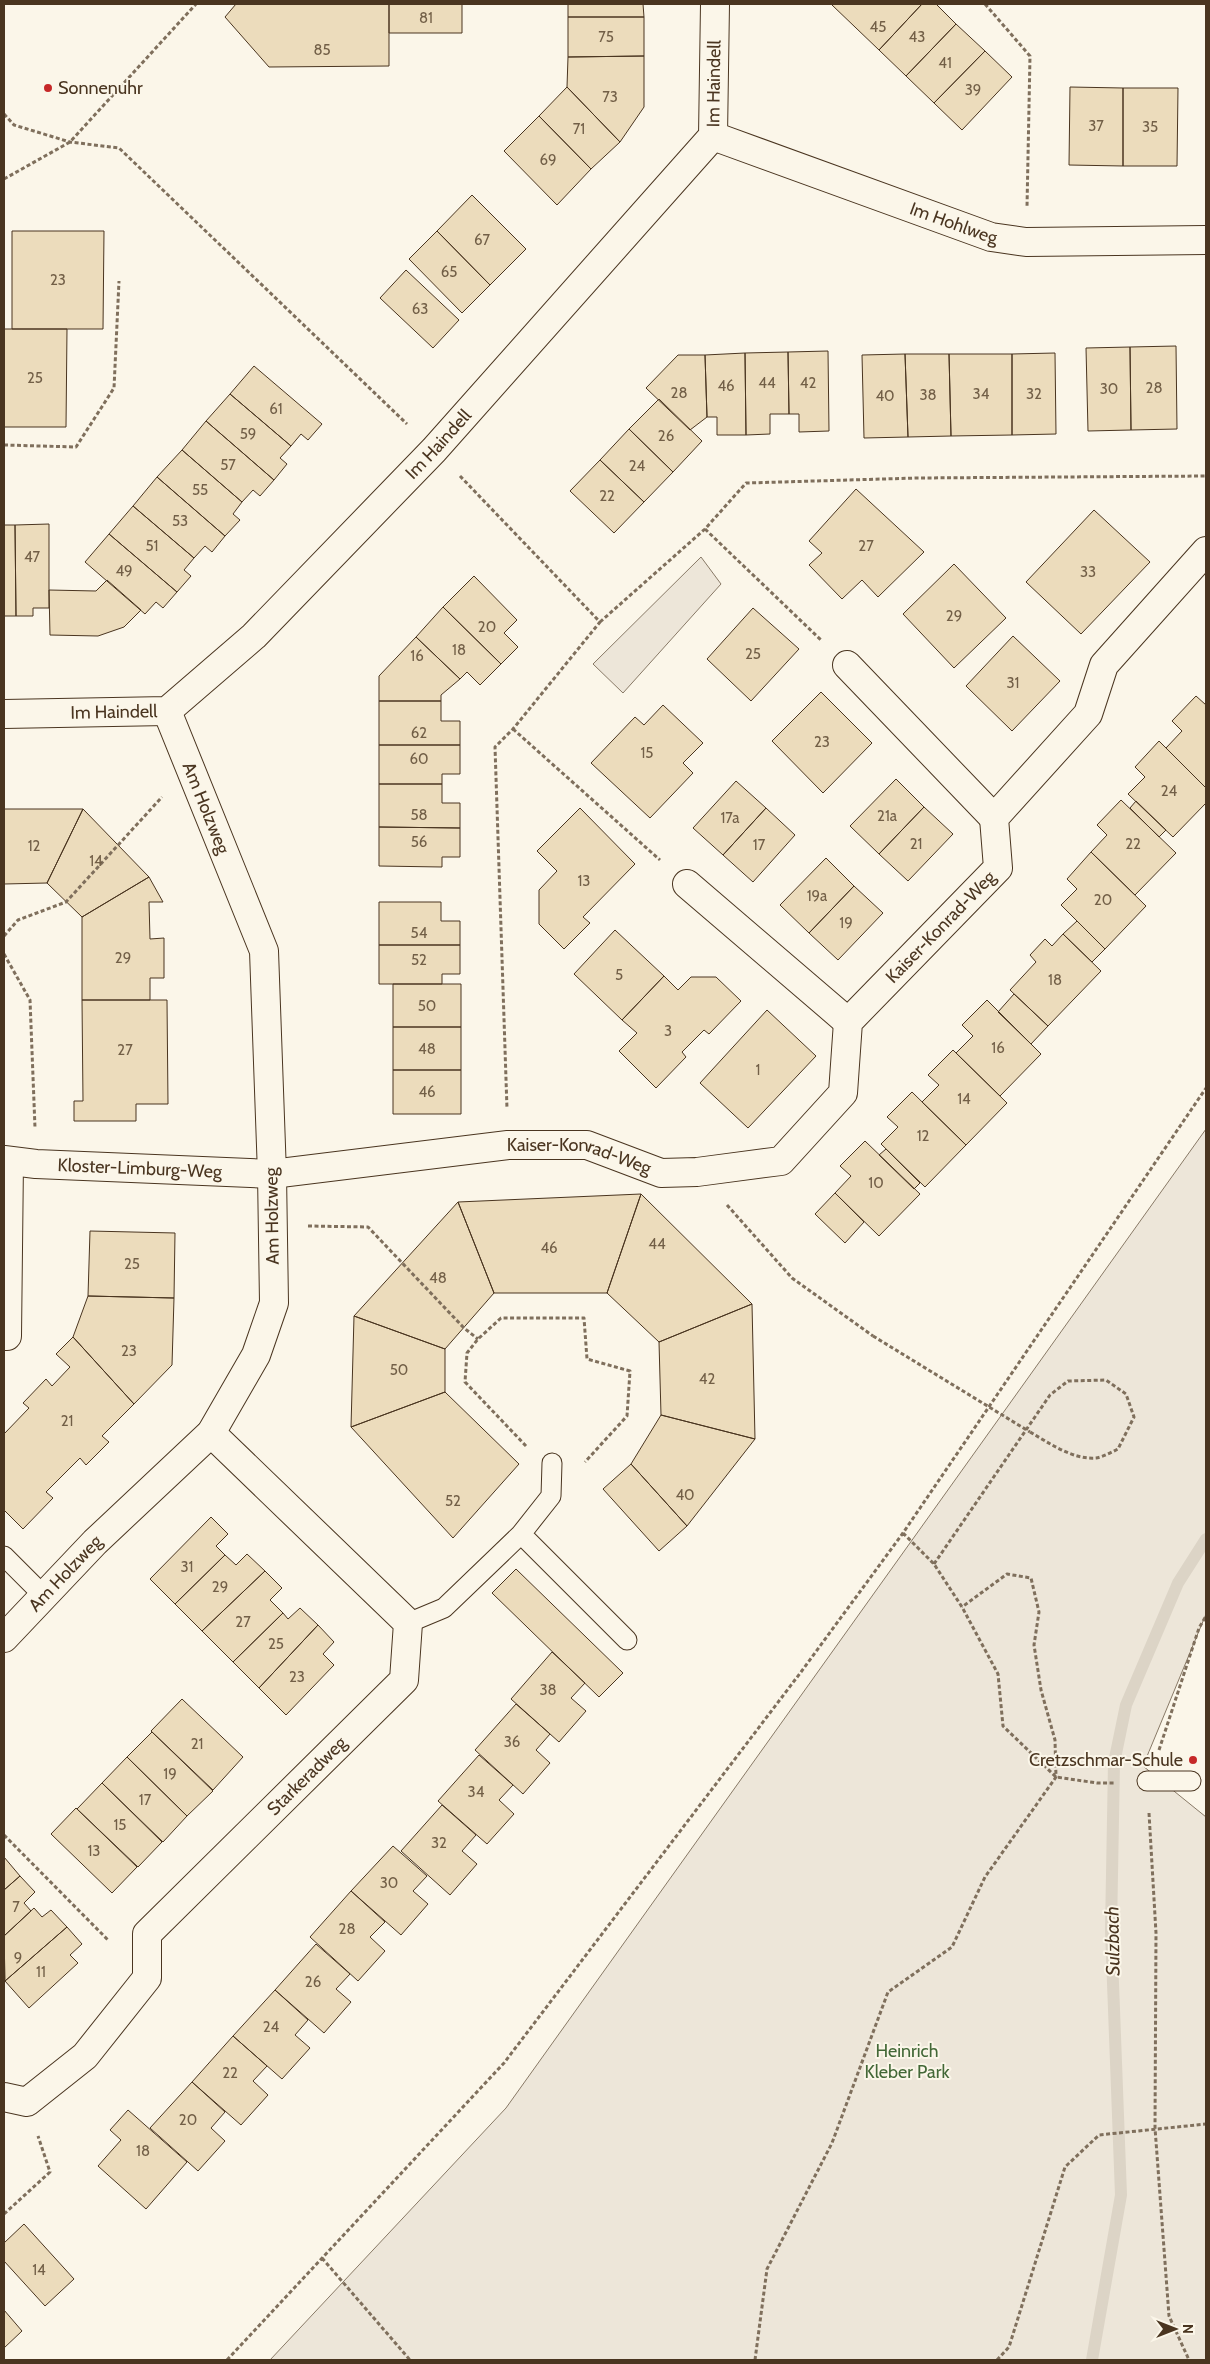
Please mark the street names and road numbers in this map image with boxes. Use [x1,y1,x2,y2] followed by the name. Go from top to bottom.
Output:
[702,39,725,127] street label: Im Haindell
[907,197,1000,249] street label: Im Hohlweg
[401,404,476,484] street label: Im Haindell
[70,700,158,724] street label: Im Haindell
[178,759,235,858] street label: Am Holzweg
[881,865,1001,988] street label: Kaiser-Konrad-Weg
[507,1134,655,1180] street label: Kaiser-Konrad-Weg
[57,1154,223,1183] street label: Kloster-Limburg-Weg
[260,1166,284,1265] street label: Am Holzweg
[24,1530,107,1616] street label: Am Holzweg
[263,1731,352,1820] street label: Starkeradweg

